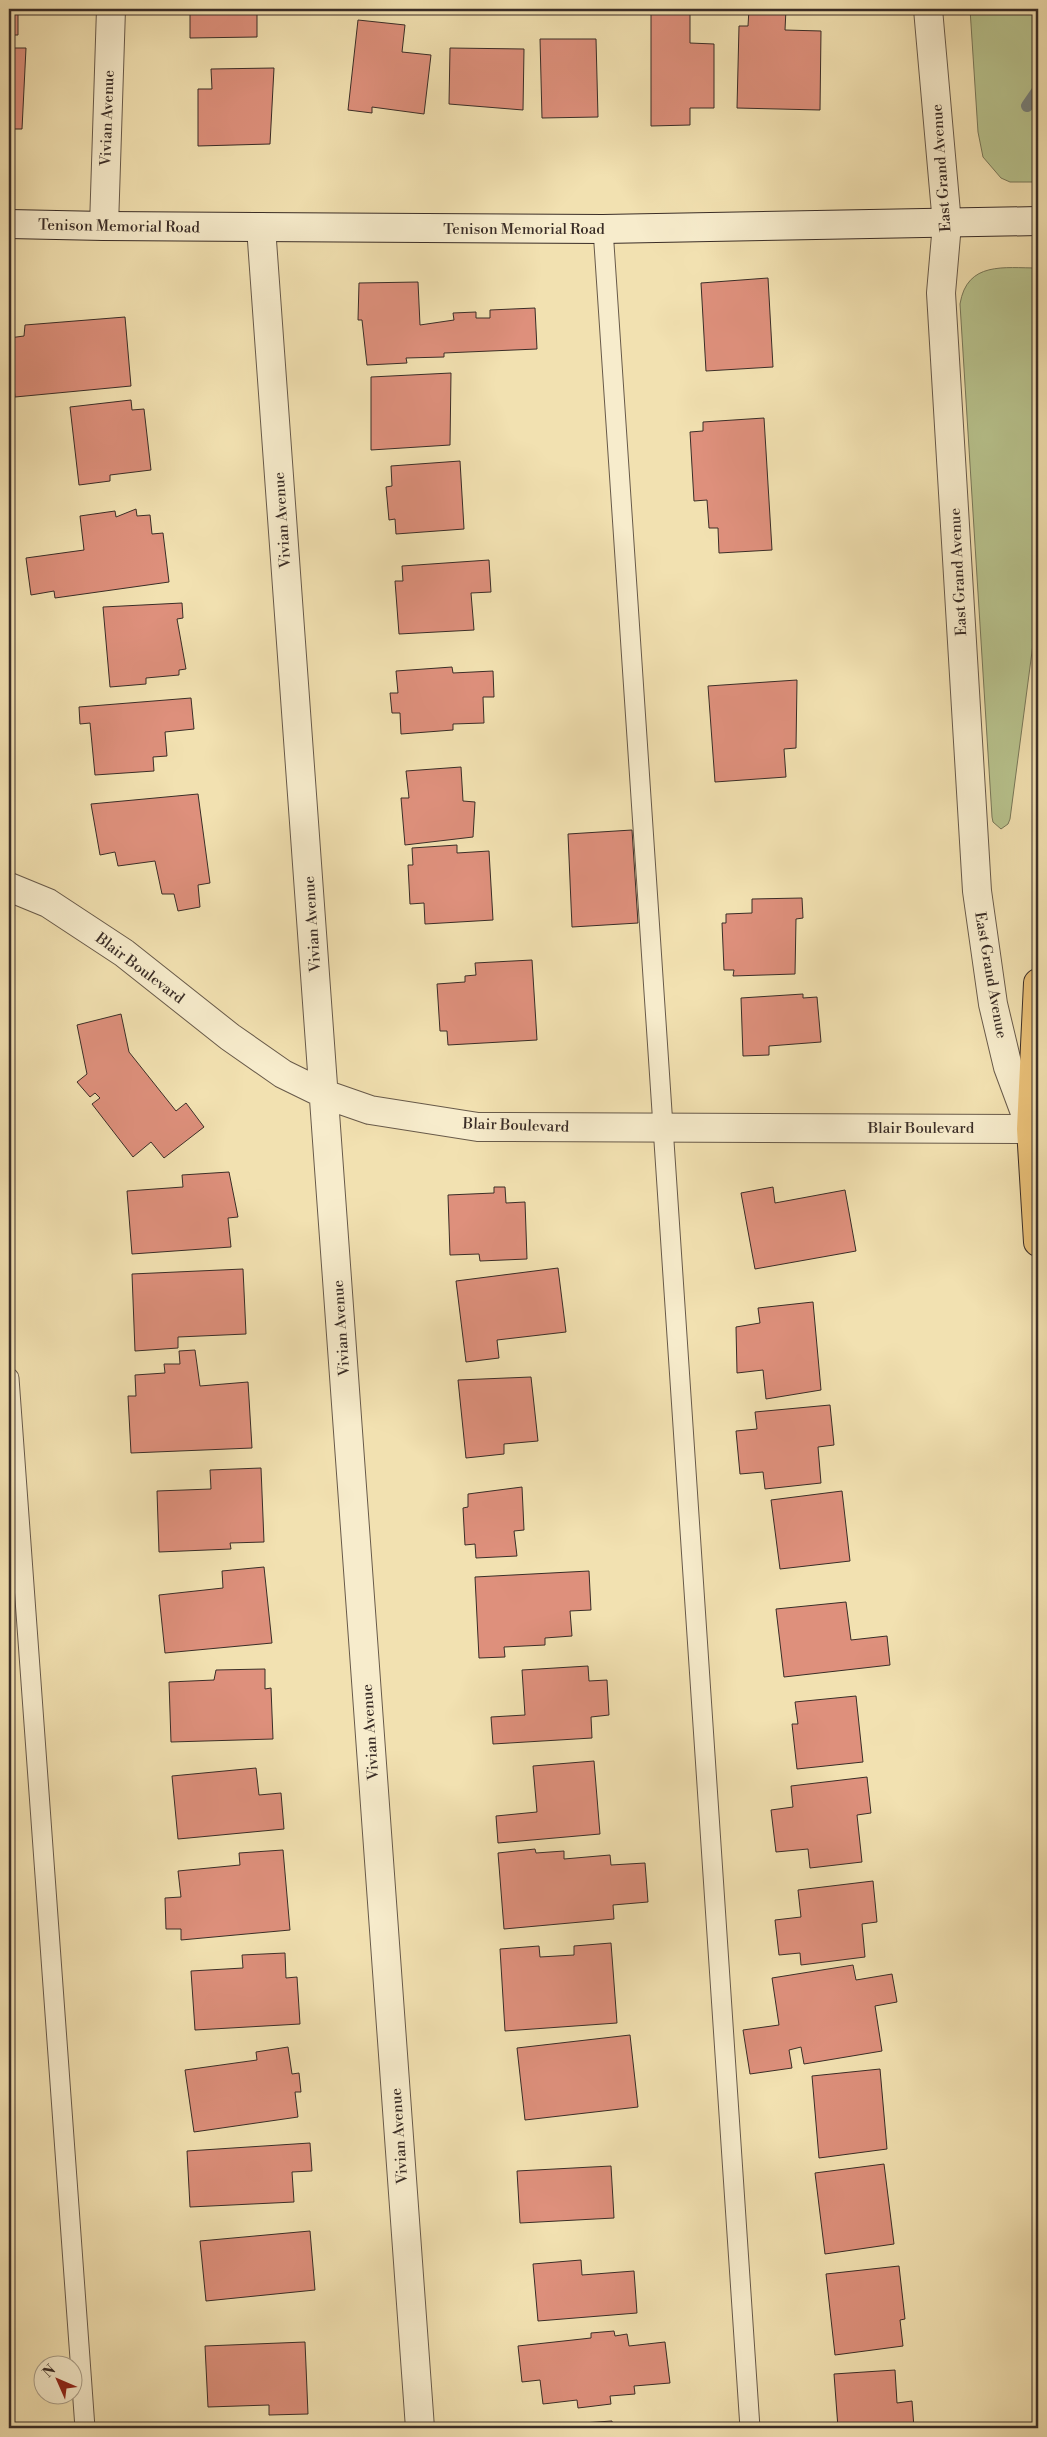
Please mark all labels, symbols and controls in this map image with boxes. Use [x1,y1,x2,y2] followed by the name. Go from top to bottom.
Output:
[96,70,119,167] street label: Vivian Avenue
[928,103,955,233] street label: East Grand Avenue
[38,216,200,237] street label: Tenison Memorial Road
[443,220,605,239] street label: Tenison Memorial Road
[270,471,295,570] street label: Vivian Avenue
[946,508,971,636] street label: East Grand Avenue
[300,875,325,974] street label: Vivian Avenue
[970,910,1011,1040] street label: East Grand Avenue
[91,928,188,1008] street label: Blair Boulevard
[461,1114,570,1137] street label: Blair Boulevard
[867,1119,975,1138] street label: Blair Boulevard
[329,1279,354,1378] street label: Vivian Avenue
[358,1683,383,1782] street label: Vivian Avenue
[387,2087,412,2186] street label: Vivian Avenue
[32,2354,82,2404] north arrow
[39,2361,60,2382] text: N

